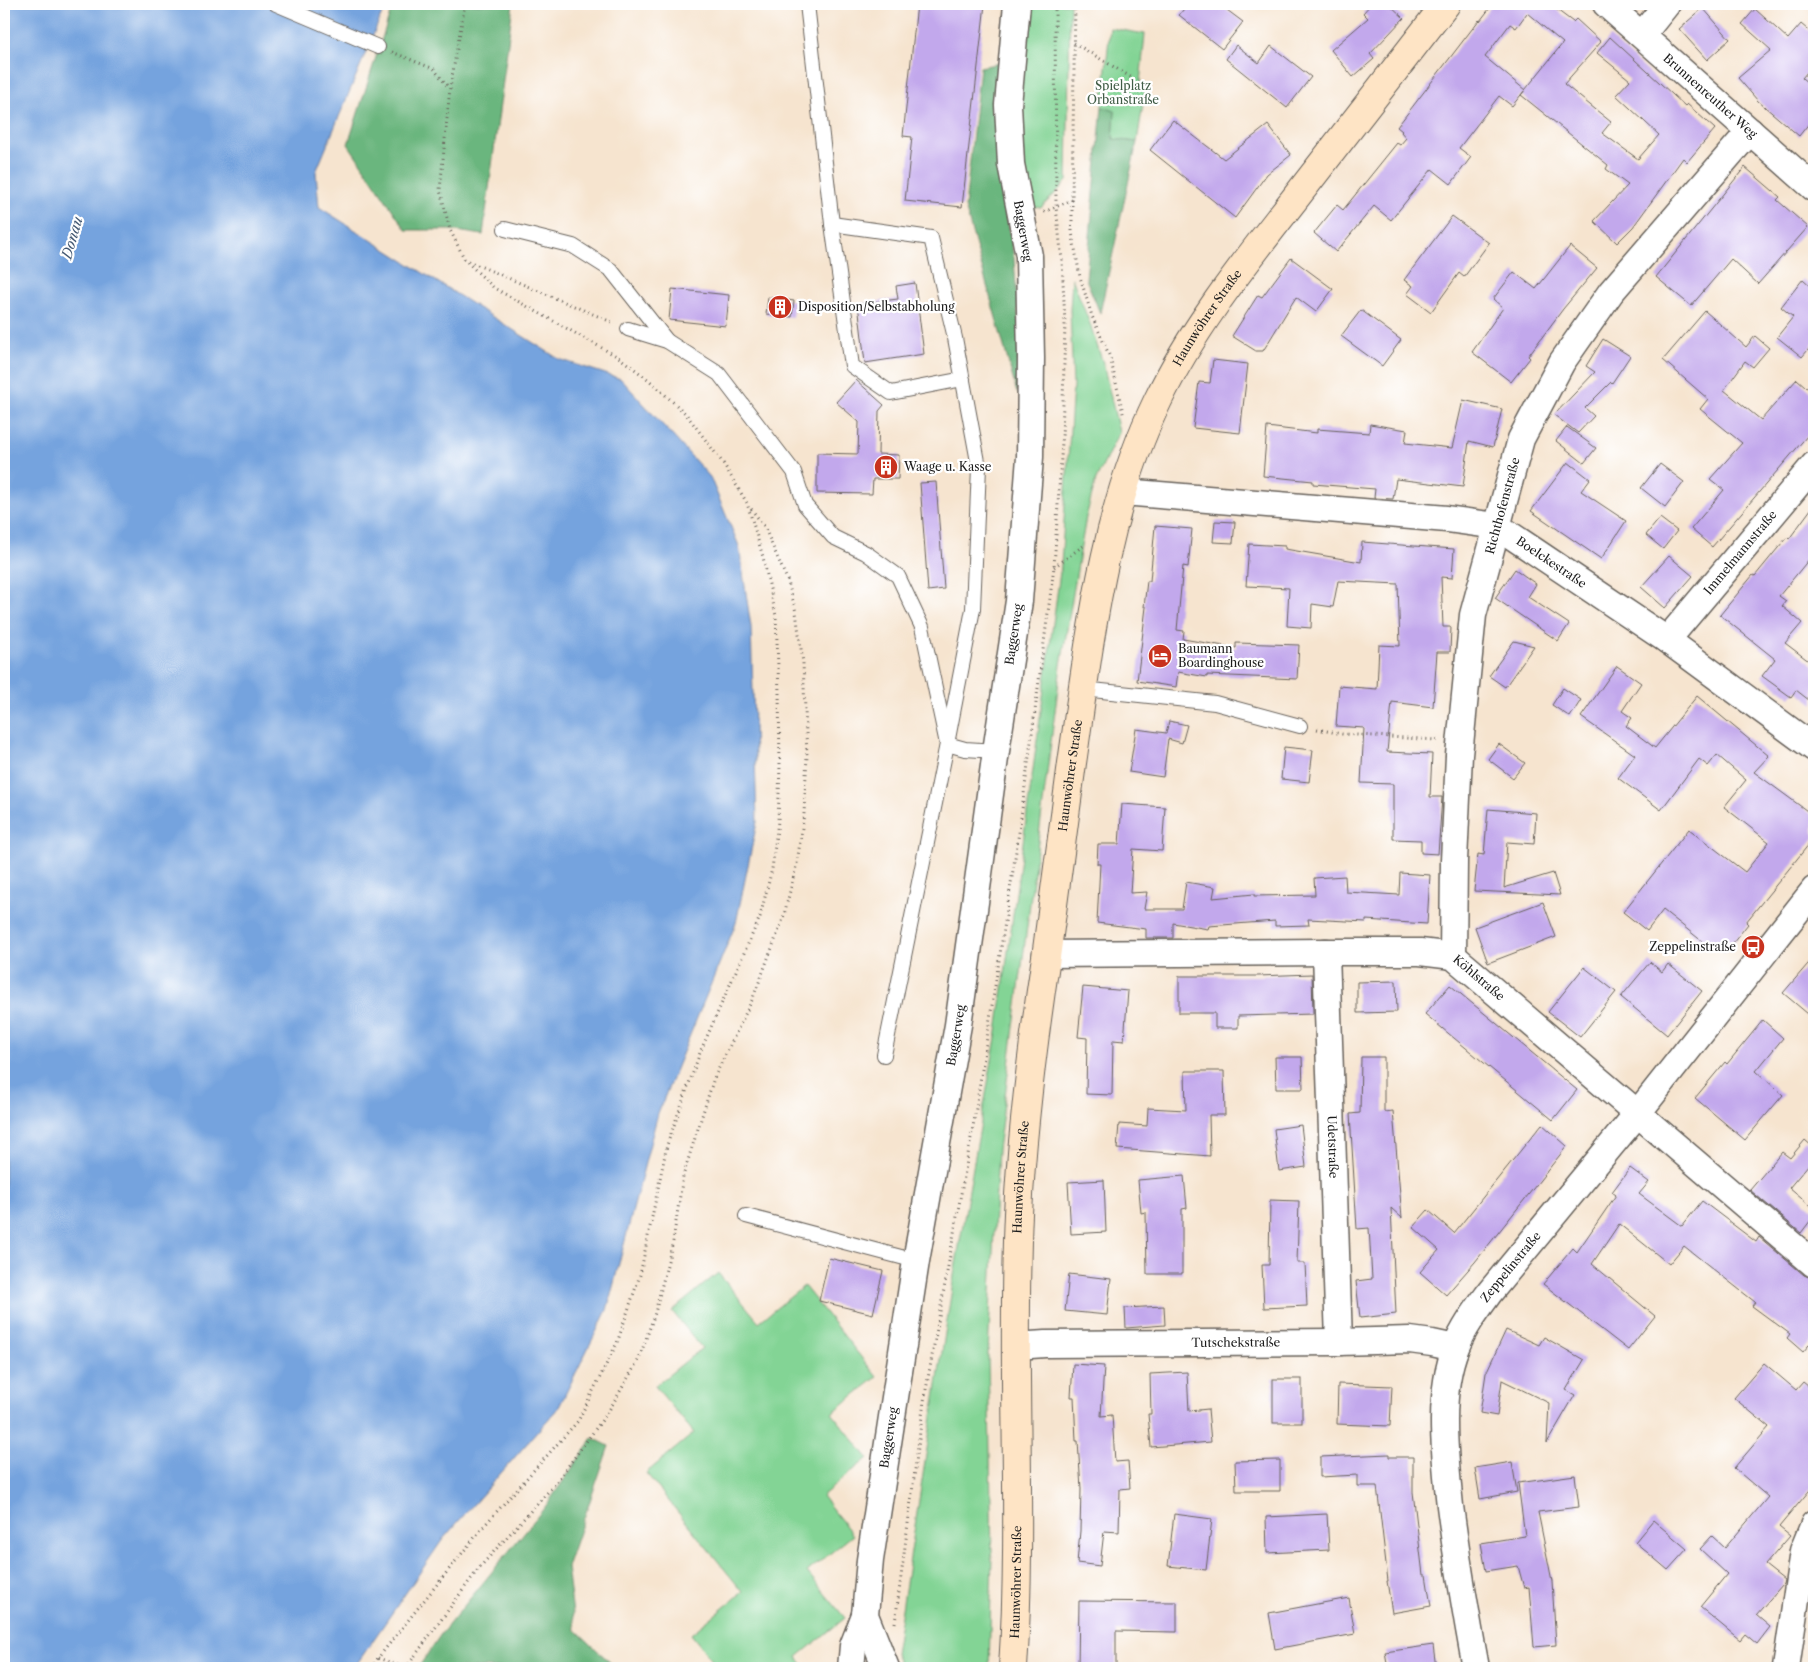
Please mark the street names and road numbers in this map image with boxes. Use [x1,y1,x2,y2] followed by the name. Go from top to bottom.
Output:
[1660,50,1761,142] street label: Brunnenreuther Weg
[1011,199,1036,263] street label: Baggerweg
[1169,266,1245,369] street label: Haunwöhrer Straße
[1482,455,1523,556] street label: Richthofenstraße
[1700,507,1780,598] street label: Immelmannstraße
[1514,533,1590,591] street label: Boelckestraße
[1001,602,1026,666] street label: Baggerweg
[1055,718,1085,832] street label: Haunwöhrer Straße
[1450,951,1508,1004] street label: Köhlstraße
[943,1003,968,1067] street label: Baggerweg
[1324,1115,1342,1179] street label: Udetstraße
[1009,1120,1032,1234] street label: Haunwöhrer Straße
[1477,1228,1544,1305] street label: Zeppelinstraße
[1191,1334,1281,1350] street label: Tutschekstraße
[876,1405,901,1469] street label: Baggerweg
[1007,1525,1024,1639] street label: Haunwöhrer Straße

